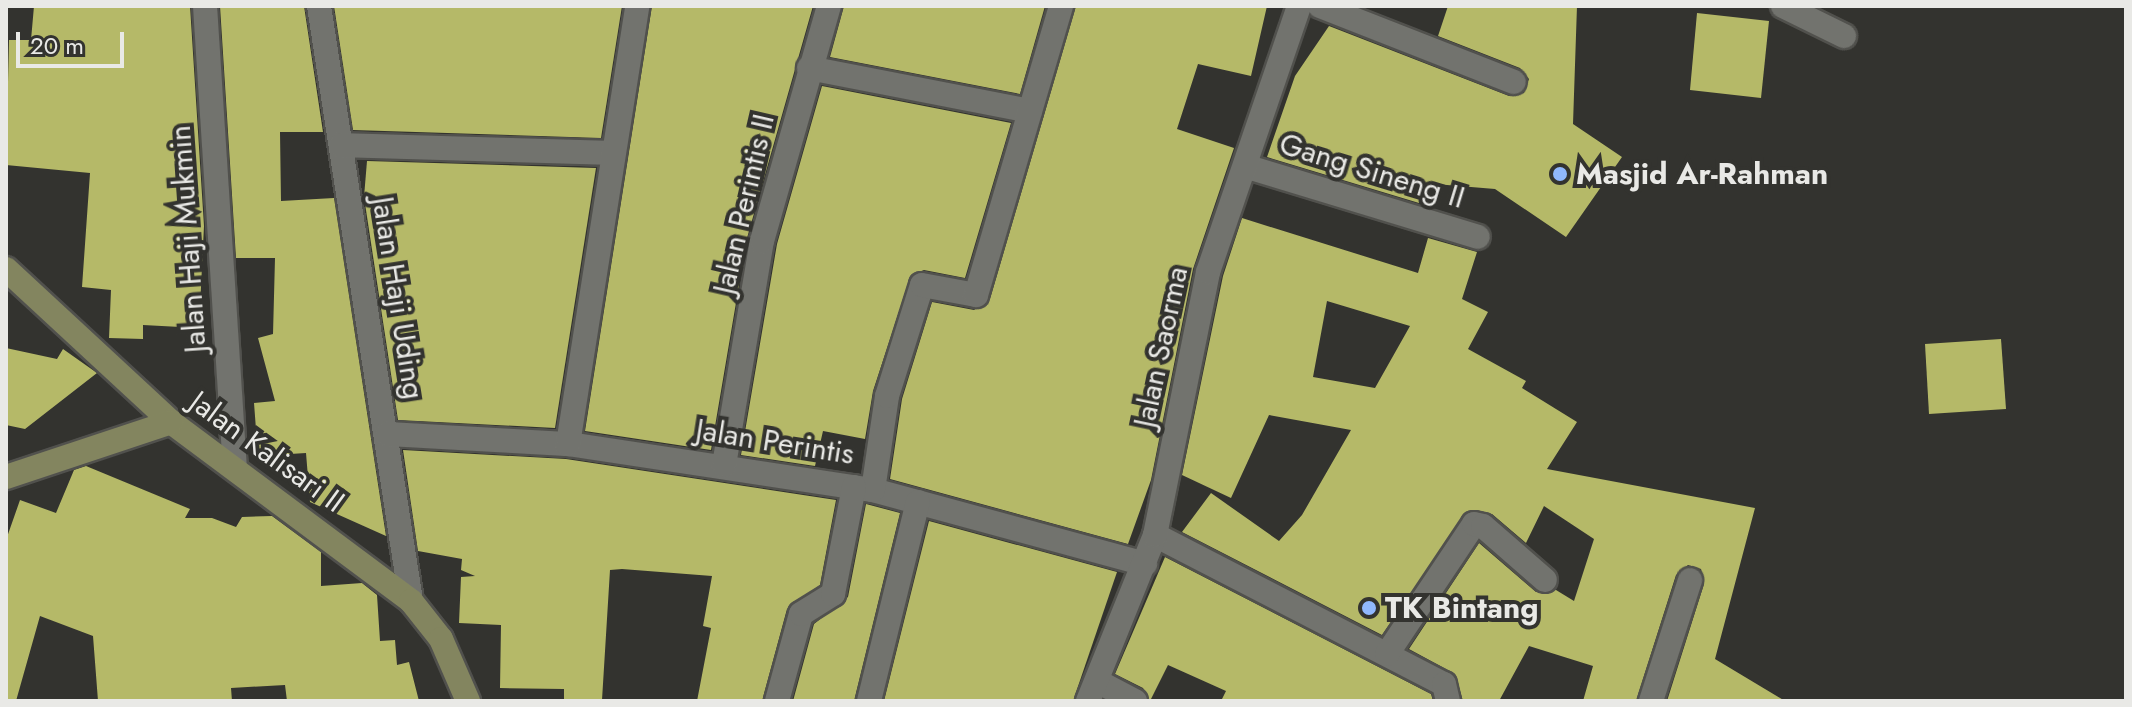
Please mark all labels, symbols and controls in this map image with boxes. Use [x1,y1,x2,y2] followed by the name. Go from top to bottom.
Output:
[20,16,128,66] scale bar
[30,28,84,63] text: 20 m
[706,111,782,297] street label: Jalan Perintis II
[162,124,214,354] street label: Jalan Haji Mukmin
[1275,126,1469,216] street label: Gang Sineng II
[1576,156,1828,192] place label: Masjid Ar-Rahman
[1551,165,1569,183] marker: Masjid Ar-Rahman
[364,194,432,402] street label: Jalan Haji Uding
[1126,263,1196,431] street label: Jalan Saorma
[183,384,351,520] street label: Jalan Kalisari II
[693,412,857,472] street label: Jalan Perintis
[1385,590,1539,626] place label: TK Bintang
[1360,599,1378,617] marker: TK Bintang

